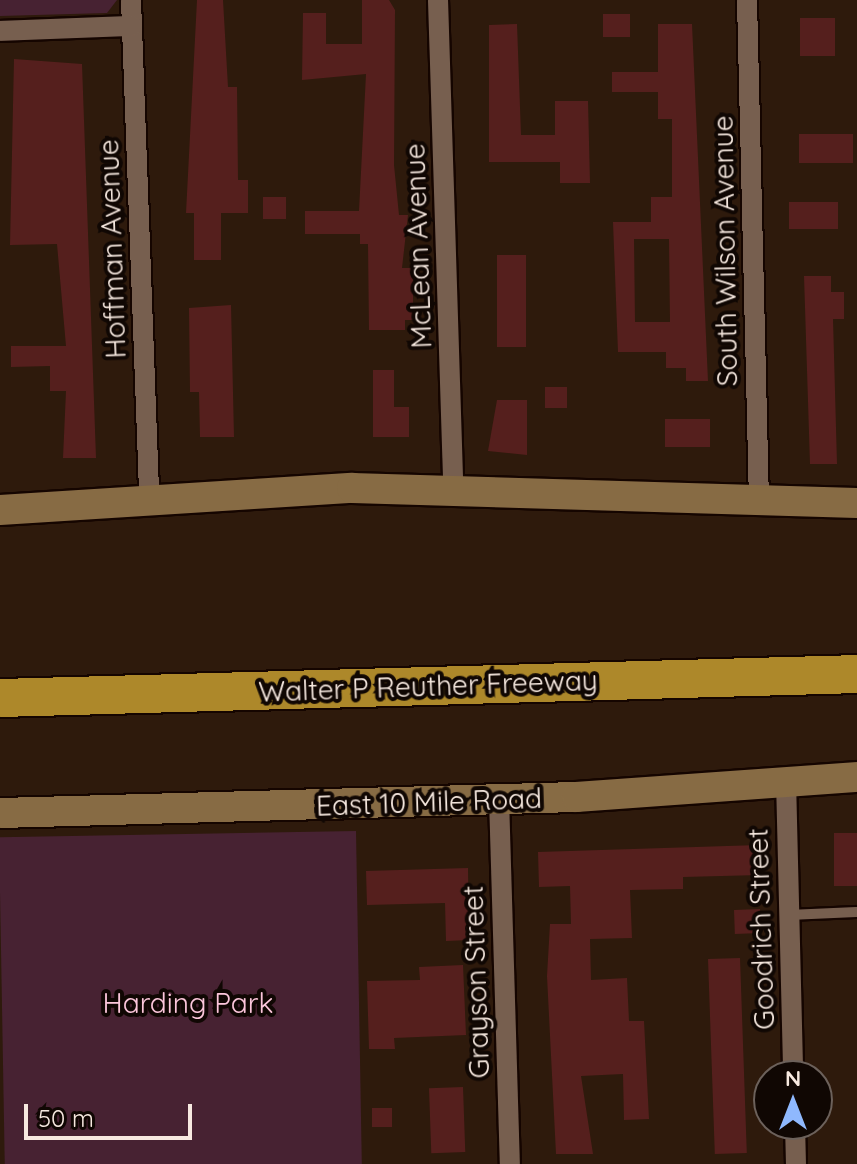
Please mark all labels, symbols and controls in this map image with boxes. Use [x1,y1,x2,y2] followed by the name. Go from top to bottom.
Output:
[706,115,744,387] street label: South Wilson Avenue
[91,139,133,359] street label: Hoffman Avenue
[398,143,438,349] street label: McLean Avenue
[258,663,598,709] street label: Walter P Reuther Freeway
[315,781,543,823] street label: East 10 Mile Road
[741,828,781,1030] street label: Goodrich Street
[456,885,496,1079] street label: Grayson Street
[103,986,273,1020] park label: Harding Park
[753,1060,833,1140] north arrow
[785,1064,801,1092] text: N
[28,1088,196,1138] scale bar
[38,1103,94,1133] text: 50 m

